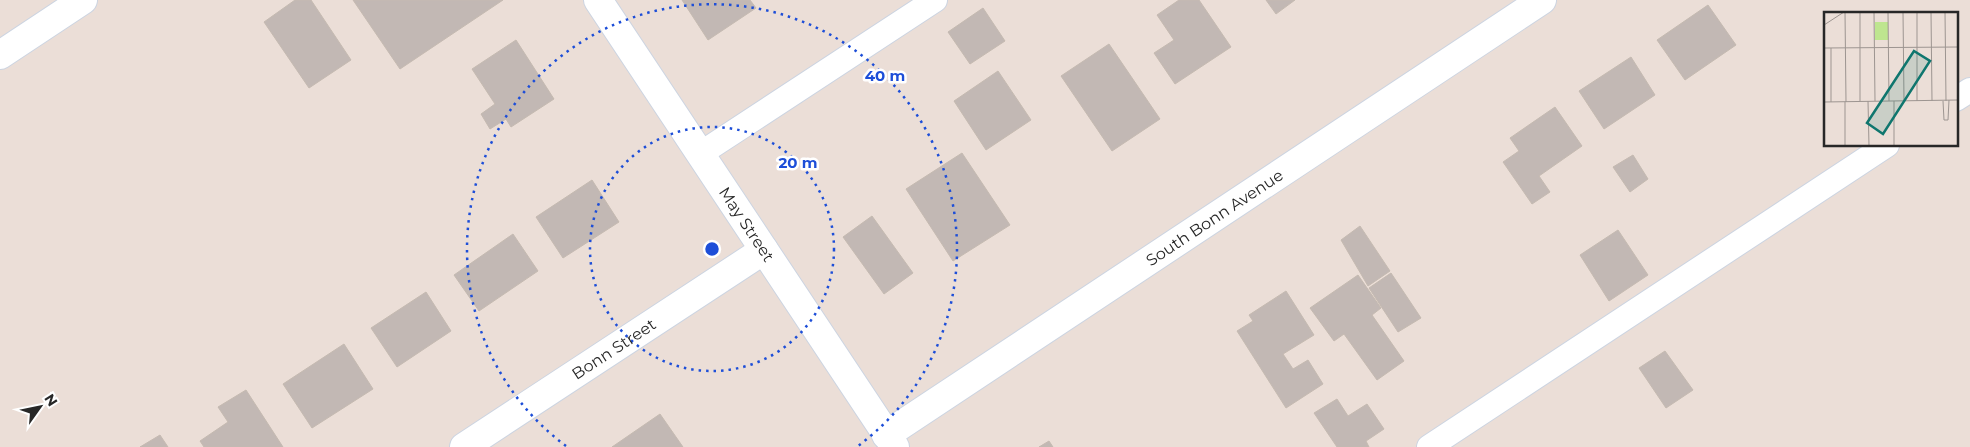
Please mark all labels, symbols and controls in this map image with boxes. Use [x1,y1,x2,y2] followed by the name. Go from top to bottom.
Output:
[1824,12,1958,146] inset map
[865,66,905,85] text: 40 m
[778,153,818,172] text: 20 m
[1142,165,1287,270] street label: South Bonn Avenue
[715,183,778,266] street label: May Street
[703,240,721,258] centre of rings
[568,314,660,384] street label: Bonn Street
[15,382,65,432] north arrow
[40,390,62,410] text: N

